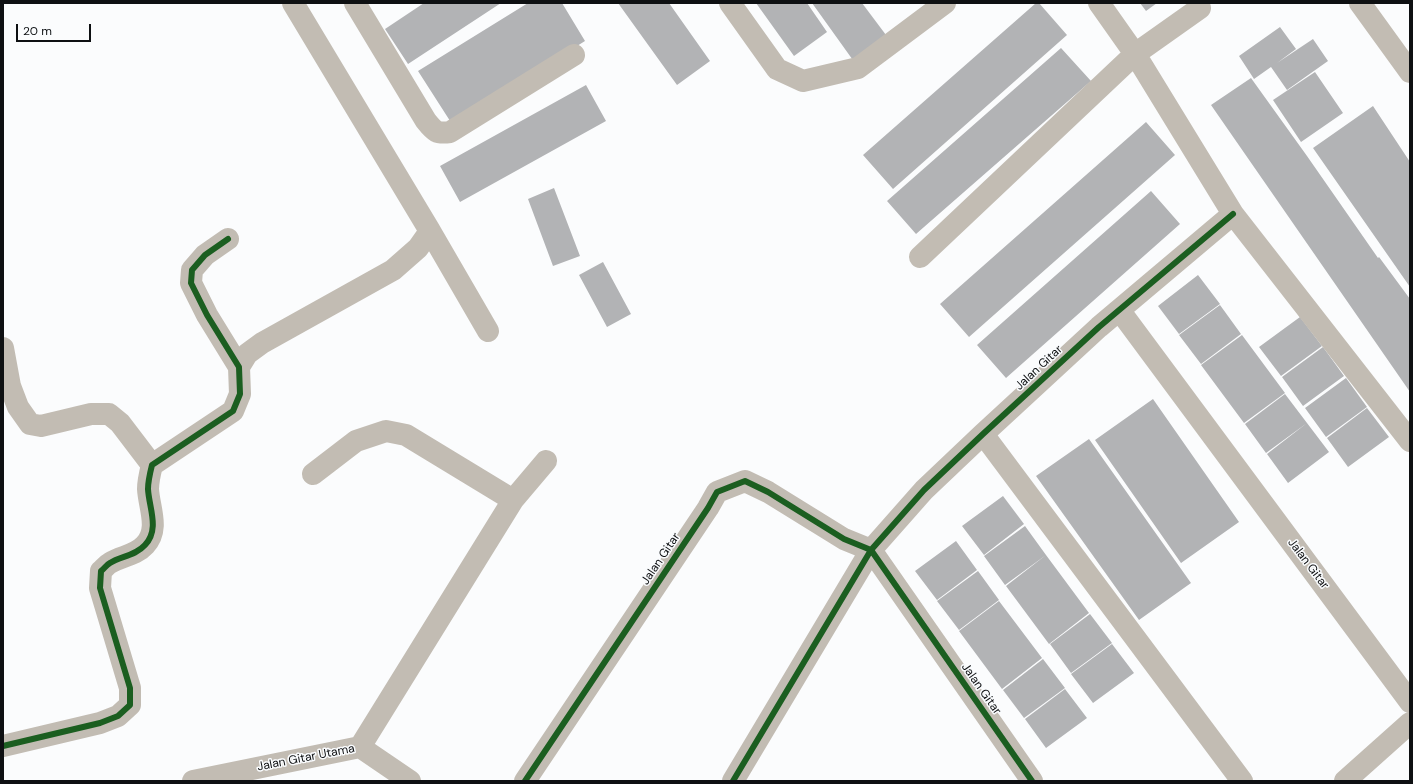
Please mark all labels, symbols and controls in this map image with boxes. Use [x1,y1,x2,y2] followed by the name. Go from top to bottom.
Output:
[18,16,93,42] scale bar
[23,23,52,39] text: 20 m
[1012,342,1066,394] street label: Jalan Gitar
[638,530,684,588] street label: Jalan Gitar
[1284,536,1332,592] street label: Jalan Gitar
[958,661,1004,717] street label: Jalan Gitar
[256,741,356,775] street label: Jalan Gitar Utama

